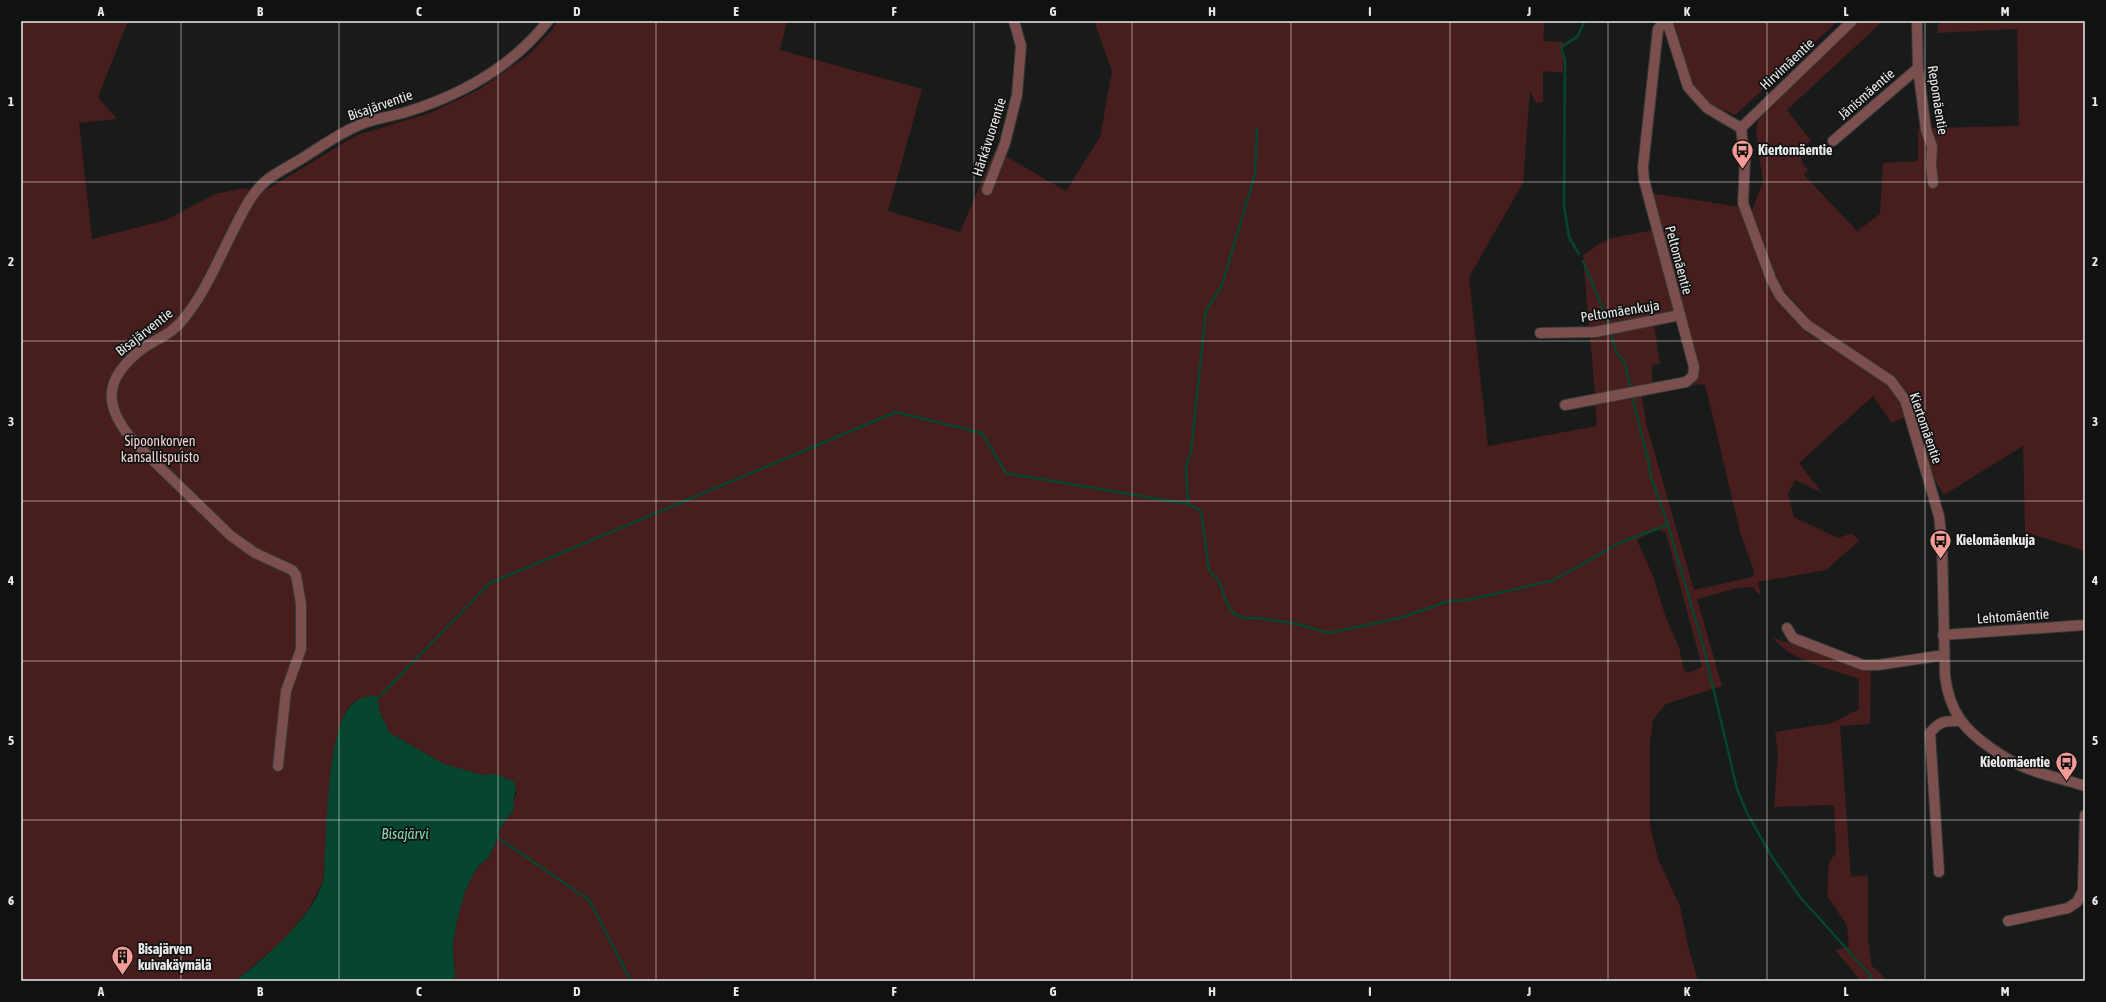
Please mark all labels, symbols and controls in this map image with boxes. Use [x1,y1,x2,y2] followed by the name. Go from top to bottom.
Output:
[97,4,105,19] text: A
[257,4,264,19] text: B
[416,4,422,19] text: C
[573,4,581,19] text: D
[733,4,739,19] text: E
[891,4,897,19] text: F
[1050,4,1057,19] text: G
[1208,4,1216,19] text: H
[1368,4,1372,19] text: I
[1526,4,1531,19] text: J
[1684,4,1691,19] text: K
[1843,4,1849,19] text: L
[2001,4,2010,19] text: M
[1757,35,1817,93] street label: Hirvimäentie
[1925,64,1951,136] street label: Repomäentie
[1835,65,1897,123] street label: Jänismäentie
[345,86,415,124] street label: Bisajärventie
[8,94,14,109] text: 1
[2092,94,2098,109] text: 1
[969,96,1009,178] street label: Härkävuorentie
[1729,137,1755,170] bus stop icon: Kiertomäentie
[1758,142,1832,158] place label: Kiertomäentie
[1662,224,1696,296] street label: Peltomäentie
[8,254,14,269] text: 2
[2092,254,2098,269] text: 2
[1579,297,1661,325] street label: Peltomäenkuja
[112,305,176,359] street label: Bisajärventie
[1906,390,1946,466] street label: Kiertomäentie
[8,414,14,429] text: 3
[2092,414,2098,429] text: 3
[121,433,199,465] park label: Sipoonkorven kansallispuisto
[1928,527,1954,560] bus stop icon: Kielomäenkuja
[1956,532,2035,548] place label: Kielomäenkuja
[7,573,14,588] text: 4
[2091,573,2098,588] text: 4
[1976,605,2050,627] street label: Lehtomäentie
[8,733,14,748] text: 5
[2092,733,2098,748] text: 5
[2053,749,2079,782] bus stop icon: Kielomäentie
[1980,754,2050,770] place label: Kielomäentie
[381,825,429,842] water label: Bisajärvi
[8,893,14,908] text: 6
[2092,893,2098,908] text: 6
[138,941,212,973] place label: Bisajärven kuivakäymälä
[110,944,136,977] building icon: Bisajärven kuivakäymälä
[97,984,105,999] text: A
[257,984,264,999] text: B
[416,984,422,999] text: C
[573,984,581,999] text: D
[733,984,739,999] text: E
[891,984,897,999] text: F
[1050,984,1057,999] text: G
[1208,984,1216,999] text: H
[1368,984,1372,999] text: I
[1526,984,1531,999] text: J
[1684,984,1691,999] text: K
[1843,984,1849,999] text: L
[2001,984,2010,999] text: M

